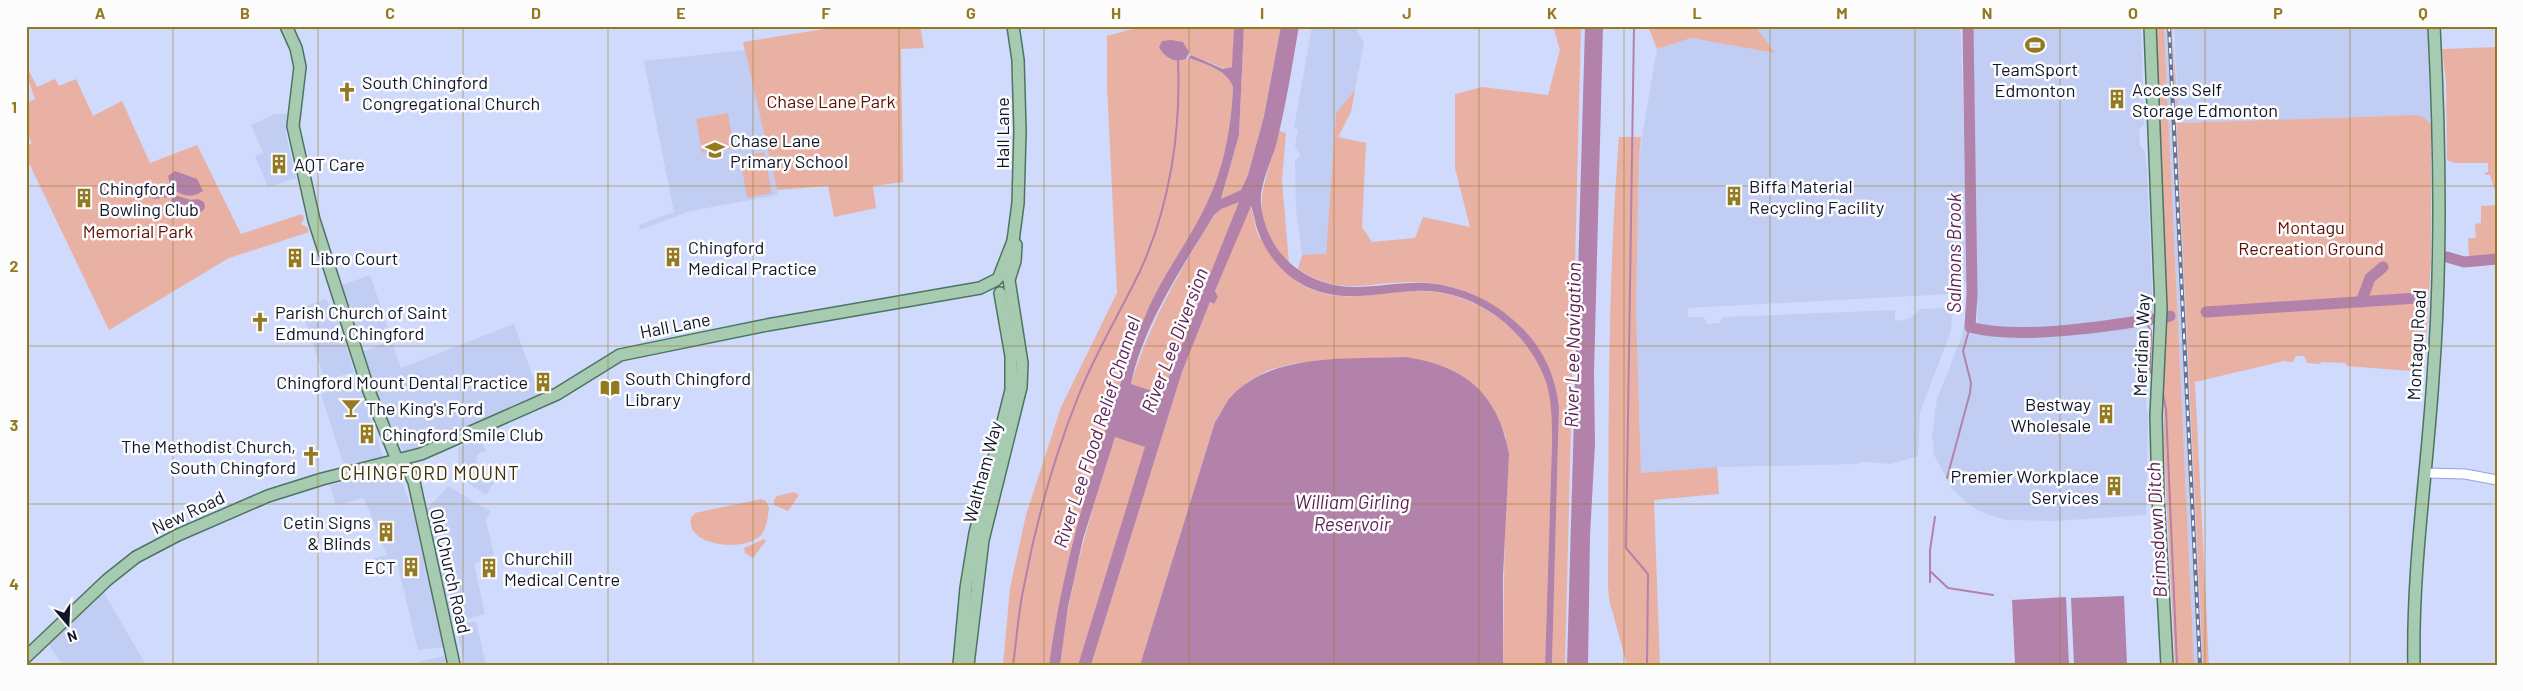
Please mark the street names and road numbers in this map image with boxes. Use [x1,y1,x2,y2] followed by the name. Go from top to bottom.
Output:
[991,97,1013,169] street label: Hall Lane
[2402,289,2430,401] street label: Montagu Road
[2128,293,2154,397] street label: Meridian Way
[638,307,712,343] street label: Hall Lane
[958,419,1006,525] street label: Waltham Way
[148,486,228,538] street label: New Road
[426,506,476,636] street label: Old Church Road

